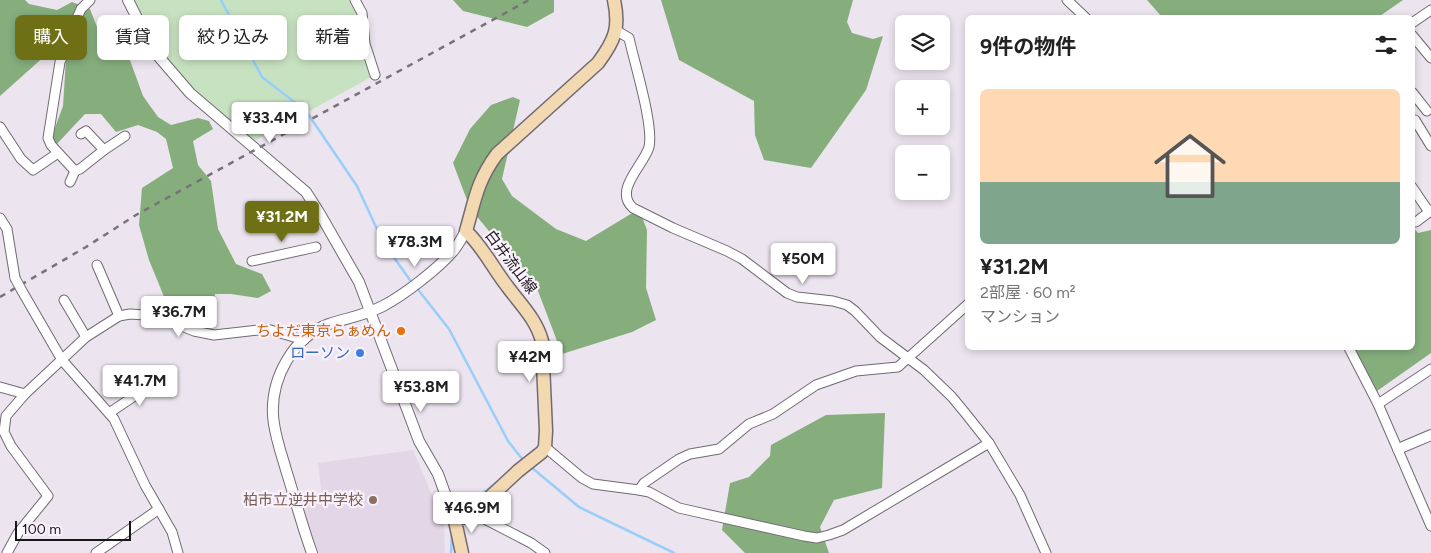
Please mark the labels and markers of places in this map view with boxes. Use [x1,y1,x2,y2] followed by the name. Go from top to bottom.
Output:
[229,102,311,144] pin: ¥33.4M
[241,200,323,243] pin: ¥31.2M
[374,226,456,268] pin: ¥78.3M
[773,242,833,285] pin: ¥50M
[138,296,220,338] pin: ¥36.7M
[256,322,391,340] place label: ちよだ東京らぁめん
[395,325,407,337] marker: ちよだ東京らぁめん
[500,340,560,383] pin: ¥42M
[290,344,350,362] place label: ローソン
[354,347,366,359] marker: ローソン
[99,364,181,407] pin: ¥41.7M
[380,370,462,413] pin: ¥53.8M
[243,491,363,509] place label: 柏市立逆井中学校
[431,492,513,534] pin: ¥46.9M
[367,494,379,506] marker: 柏市立逆井中学校

